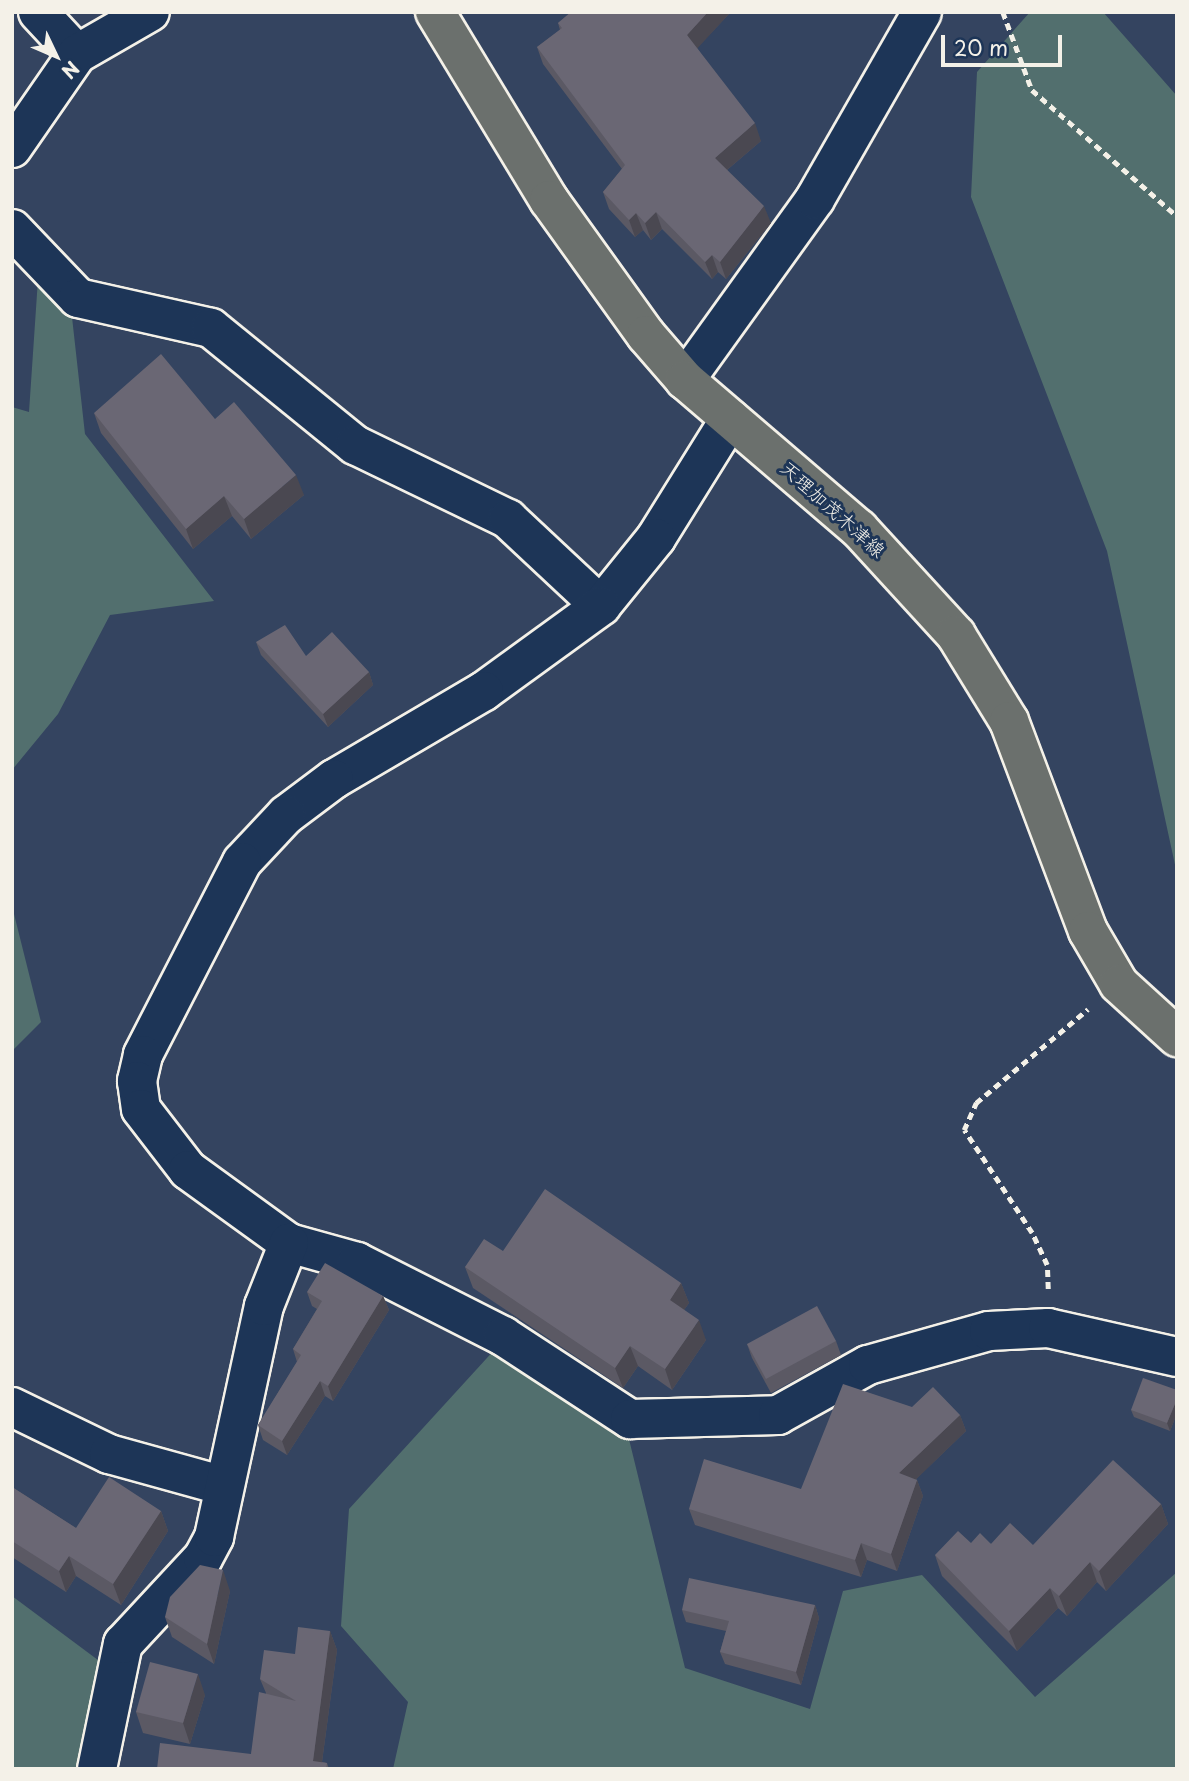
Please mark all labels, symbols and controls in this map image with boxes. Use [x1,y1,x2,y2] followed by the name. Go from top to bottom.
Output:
[21,21,91,91] north arrow
[944,21,1065,65] scale bar
[954,31,1008,63] text: 20 m
[56,55,86,86] text: N
[776,456,890,562] street label: 天理加茂木津線

